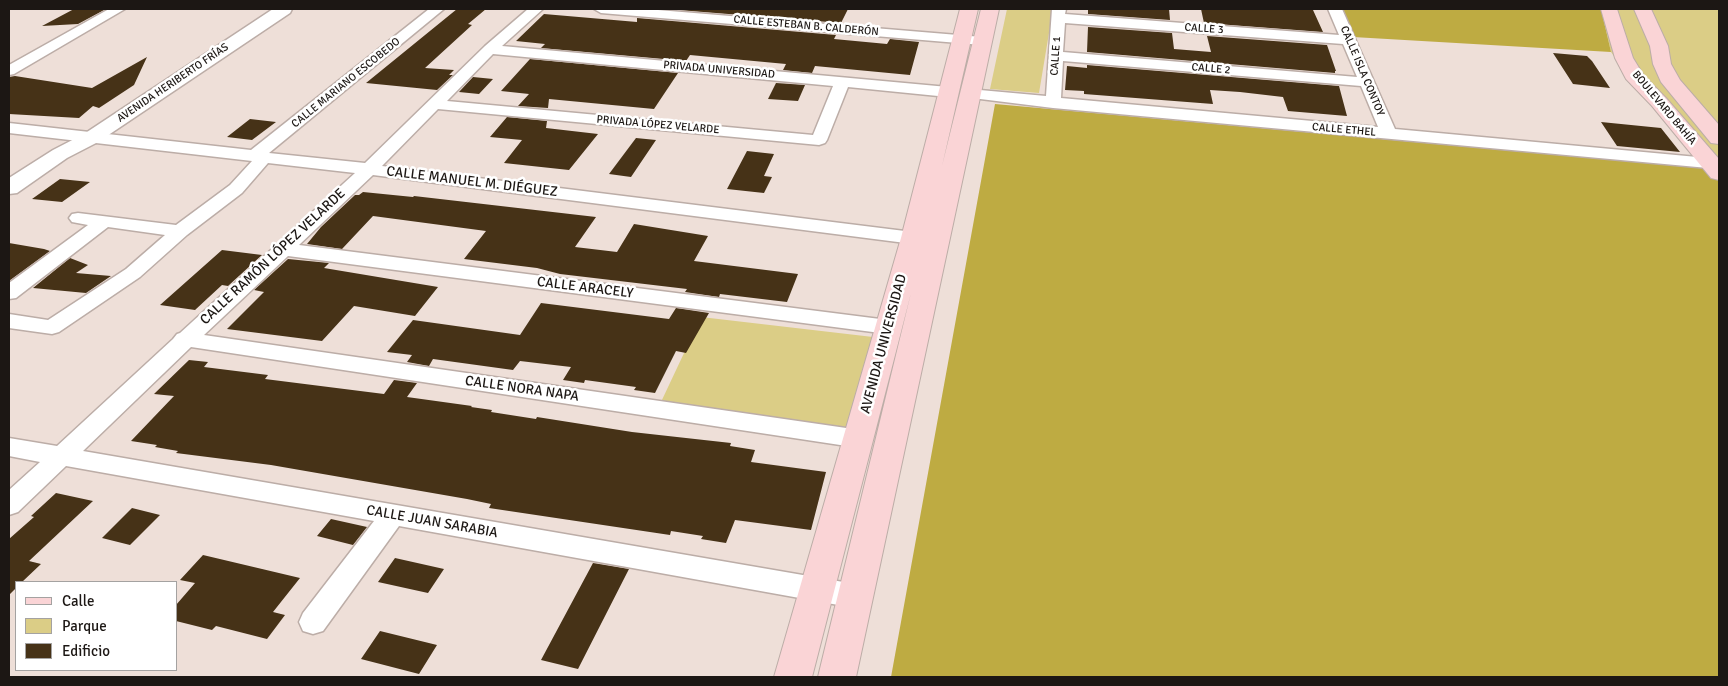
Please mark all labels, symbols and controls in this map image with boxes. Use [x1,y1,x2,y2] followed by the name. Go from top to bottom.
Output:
[733,13,879,39] street label: CALLE ESTEBAN B. CALDERÓN
[1184,21,1224,37] street label: CALLE 3
[1337,24,1387,118] street label: CALLE ISLA CONTOY
[289,35,403,131] street label: CALLE MARIANO ESCOBEDO
[1048,36,1064,76] street label: CALLE 1
[115,41,231,125] street label: AVENIDA HERIBERTO FRÍAS
[663,59,775,81] street label: PRIVADA UNIVERSIDAD
[1191,61,1231,77] street label: CALLE 2
[1629,68,1699,148] street label: BOULEVARD BAHÍA
[596,113,720,137] street label: PRIVADA LÓPEZ VELARDE
[1311,121,1377,139] street label: CALLE ETHEL
[385,163,559,201] street label: CALLE MANUEL M. DIÉGUEZ
[197,185,349,329] street label: CALLE RAMÓN LÓPEZ VELARDE
[857,272,911,416] street label: AVENIDA UNIVERSIDAD
[536,274,634,302] street label: CALLE ARACELY
[464,373,580,405] street label: CALLE NORA NAPA
[365,502,499,542] street label: CALLE JUAN SARABIA
[15,581,178,671] legend
[62,592,95,610] text: Calle
[62,617,107,635] text: Parque
[62,642,110,660] text: Edificio

